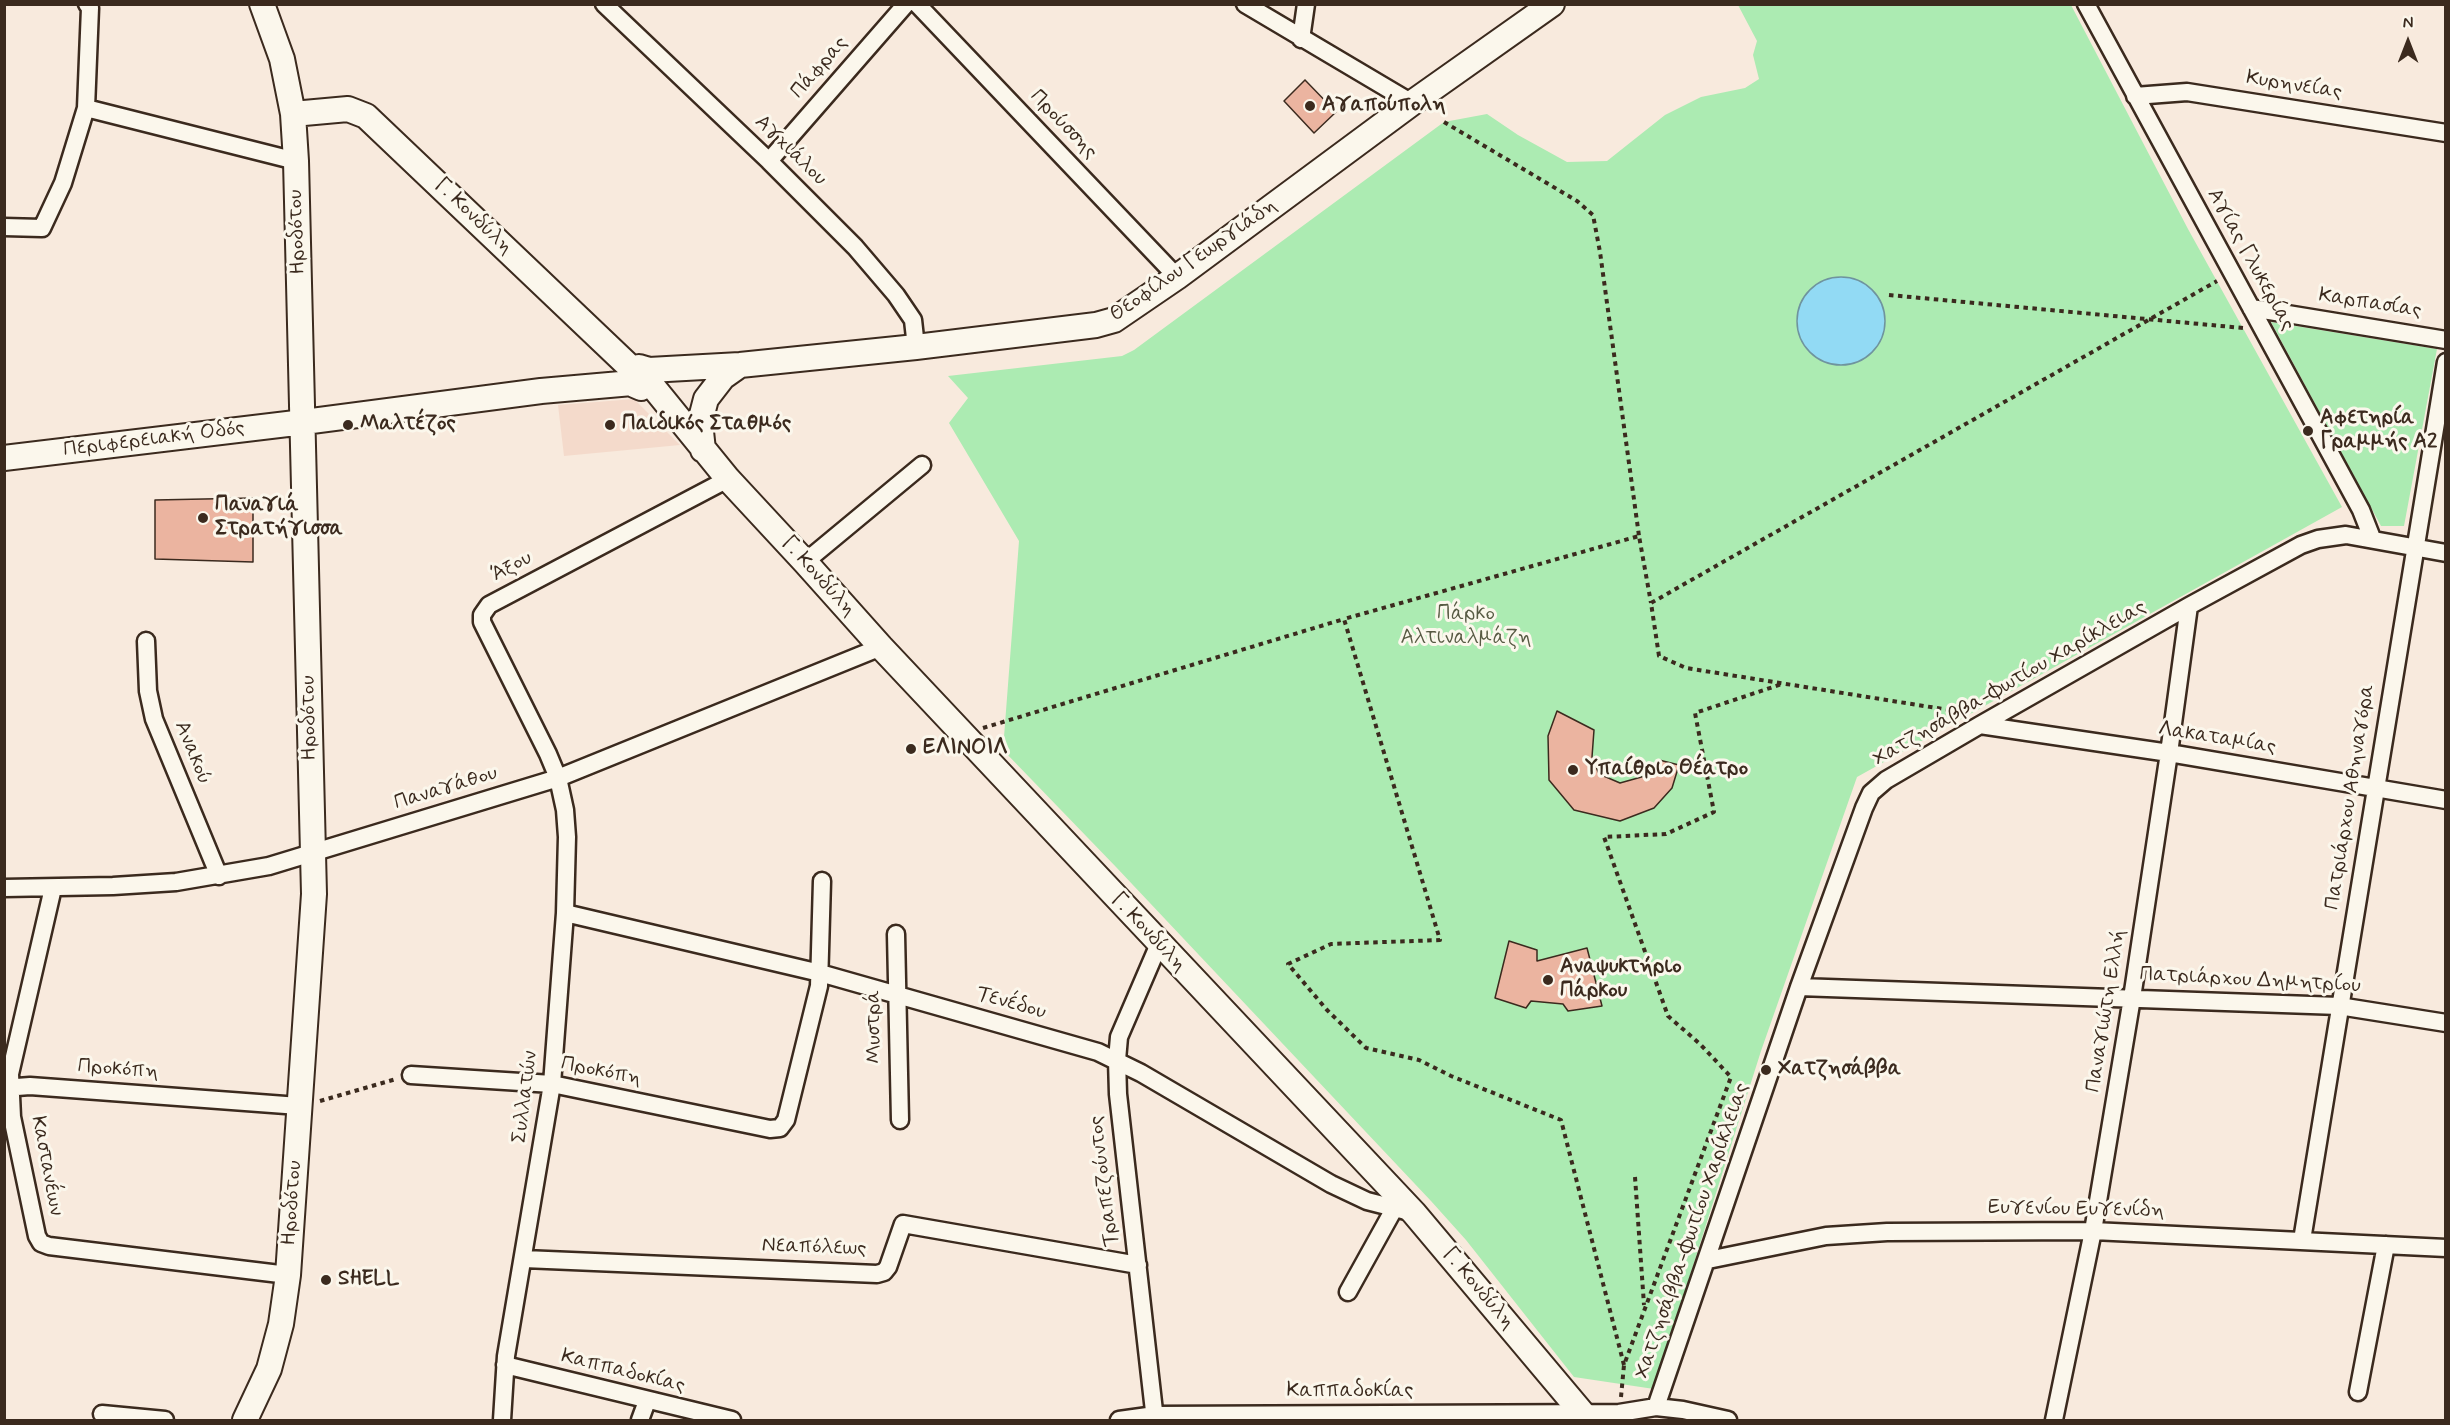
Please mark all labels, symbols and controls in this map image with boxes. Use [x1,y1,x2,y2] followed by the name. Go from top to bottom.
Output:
[2378,12,2438,72] north arrow
[2403,13,2413,34] text: N
[786,32,854,104] street label: Πάφρας
[2244,66,2344,106] street label: Κυρηνείας
[1024,85,1102,165] street label: Προύσσης
[1322,93,1446,119] place label: Αγαπούπολη
[1303,99,1317,113] marker: Αγαπούπολη
[748,110,832,192] street label: Αγχιάλου
[428,173,518,261] street label: Γ. Κονδύλη
[2201,184,2299,336] street label: Αγίας Γλυκερίας
[284,189,312,275] street label: Ηροδότου
[1106,194,1282,328] street label: Θεοφίλου Γεωργιάδη
[2317,283,2423,325] street label: Καρπασίας
[2320,406,2437,456] place label: Αφετηρία Γραμμής Α2
[360,412,456,438] place label: Μαλτέζος
[622,412,791,438] place label: Παιδικός Σταθμός
[62,416,246,464] street label: Περιφερειακή Οδός
[341,418,355,432] marker: Μαλτέζος
[603,418,617,432] marker: Παιδικός Σταθμός
[2301,424,2315,438] marker: Αφετηρία Γραμμής Α2
[215,493,343,543] place label: Παναγιά Στρατήγισσα
[196,511,210,525] marker: Παναγιά Στρατήγισσα
[775,531,861,623] street label: Γ. Κονδύλη
[487,546,537,588] street label: Άξου
[1869,595,2151,773] street label: Χατζησάββα-Φωτίου Χαρίκλειας
[1400,602,1532,652] park label: Πάρκο Αλτιναλμάζη
[297,675,323,761] street label: Ηροδότου
[2321,682,2381,912] street label: Πατριάρχου Αθηναγόρα
[2156,717,2278,761] street label: Λακαταμίας
[168,718,216,788] street label: Ανακού
[923,736,1007,762] place label: ΕΛΙΝΟΙΛ
[904,742,918,756] marker: ΕΛΙΝΟΙΛ
[1585,757,1748,783] place label: Υπαίθριο Θέατρο
[391,761,501,817] street label: Παναγάθου
[1566,763,1580,777] marker: Υπαίθριο Θέατρο
[1105,888,1191,978] street label: Γ. Κονδύλη
[2082,928,2132,1094] street label: Παναγιώτη Ελλή
[1560,955,1682,1005] place label: Αναψυκτήριο Πάρκου
[2139,963,2361,999] street label: Πατριάρχου Δημητρίου
[1541,973,1555,987] marker: Αναψυκτήριο Πάρκου
[973,982,1049,1026] street label: Τενέδου
[862,990,888,1064] street label: Μυστρά
[508,1049,544,1145] street label: Συλλατών
[559,1052,643,1092] street label: Προκόπη
[77,1055,159,1085] street label: Προκόπη
[1778,1057,1901,1083] place label: Χατζησάββα
[1759,1063,1773,1077] marker: Χατζησάββα
[1630,1080,1756,1382] street label: Χατζησάββα-Φωτίου Χαρίκλειας
[24,1114,68,1218] street label: Καστανέων
[1084,1114,1126,1248] street label: Τραπεζούντος
[277,1160,309,1246] street label: Ηροδότου
[1988,1196,2164,1224] street label: Ευγενίου Ευγενίδη
[761,1234,867,1262] street label: Νεαπόλεως
[1436,1243,1520,1335] street label: Γ. Κονδύλη
[338,1267,399,1293] place label: SHELL
[319,1273,333,1287] marker: SHELL
[558,1344,688,1400] street label: Καππαδοκίας
[1287,1379,1413,1405] street label: Καππαδοκίας

